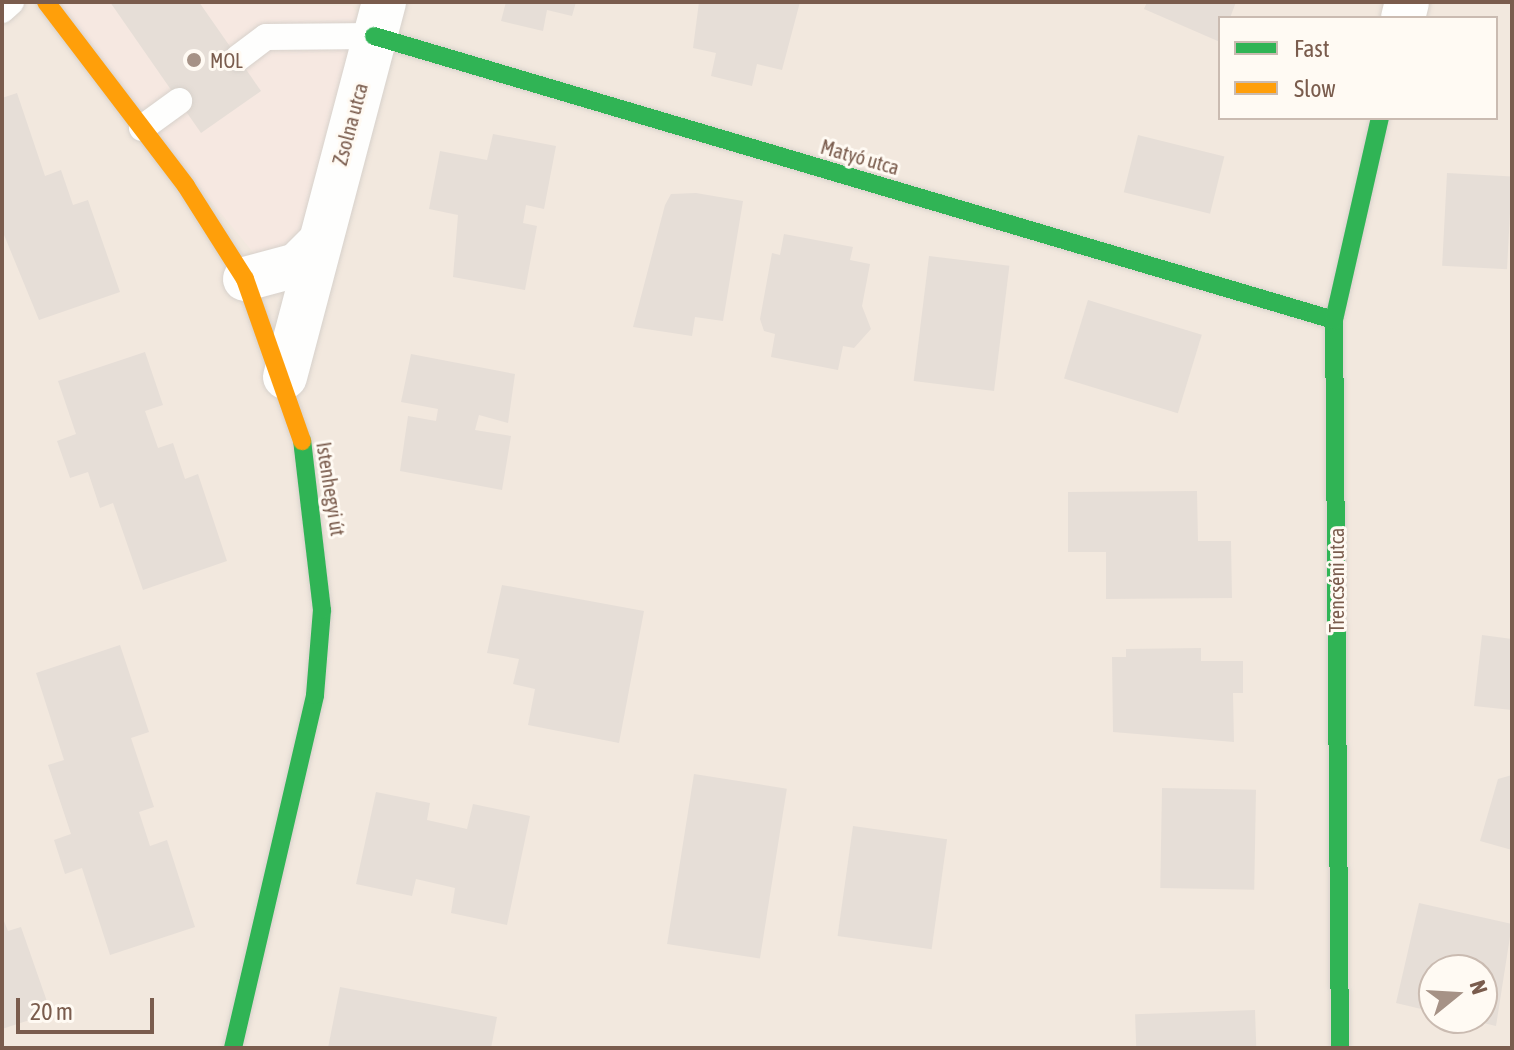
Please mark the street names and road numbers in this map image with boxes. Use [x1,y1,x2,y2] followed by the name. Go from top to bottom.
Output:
[327,80,373,168] street label: Zsolna utca
[818,134,902,180] street label: Matyó utca
[312,440,350,538] street label: Istenhegyi út
[1324,528,1348,632] street label: Trencséni utca

